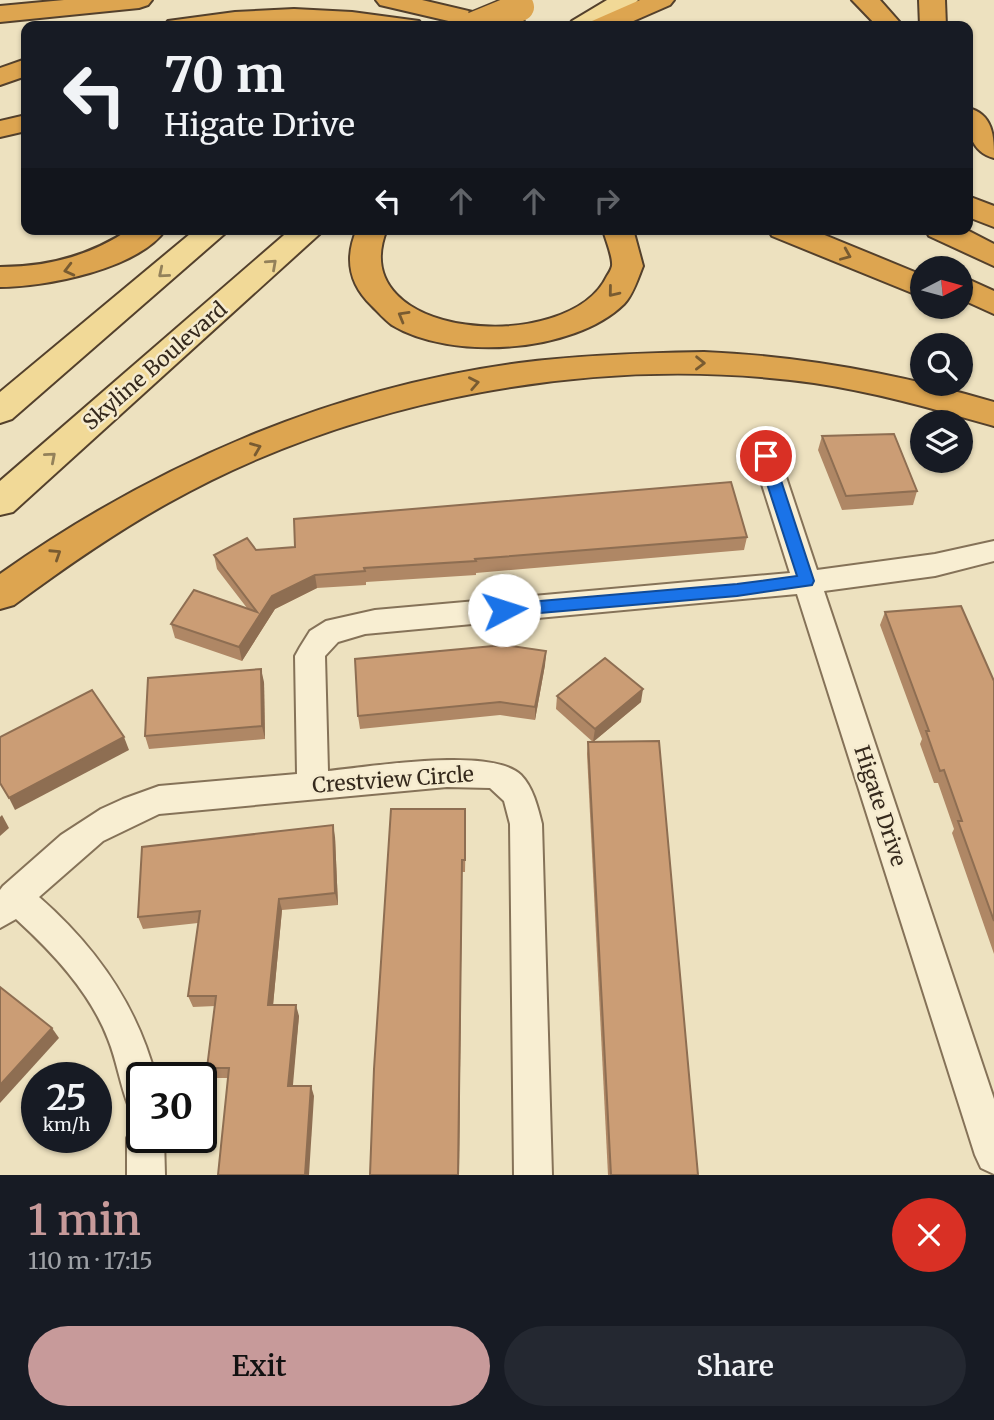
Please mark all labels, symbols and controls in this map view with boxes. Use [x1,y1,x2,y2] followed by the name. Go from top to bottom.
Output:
[164,44,285,105] text: 70 m
[49,49,140,140] icon: left
[164,105,355,145] text: Higate Drive
[369,182,407,220] icon: left
[442,182,480,220] icon: ahead
[515,182,553,220] icon: ahead
[588,182,626,220] icon: right
[839,247,852,261] one-way arrow
[910,256,973,318] north arrow
[910,256,973,473] map controls
[263,259,276,272] one-way arrow
[63,262,75,276] one-way arrow
[158,265,171,277] one-way arrow
[609,285,622,297] one-way arrow
[77,295,233,436] street label: Skyline Boulevard
[398,312,411,325] one-way arrow
[910,333,973,396] button: search
[695,355,706,371] one-way arrow
[468,377,480,392] one-way arrow
[910,410,973,473] button: layers
[736,426,796,486] pin
[747,437,785,475] icon: arrive
[250,443,262,457] one-way arrow
[43,452,56,465] one-way arrow
[48,550,61,563] one-way arrow
[467,573,541,647] position arrow
[848,742,913,870] street label: Higate Drive
[311,760,475,799] street label: Crestview Circle
[126,1062,217,1153] speed limit sign: 30
[46,1076,87,1120] text: 25
[43,1113,90,1136] text: km/h
[28,1194,141,1246] text: 1 min
[892,1198,966,1272] button: close
[28,1246,153,1275] text: 110 m · 17:15
[28,1326,490,1406] button: Exit
[504,1326,966,1406] button: Share

